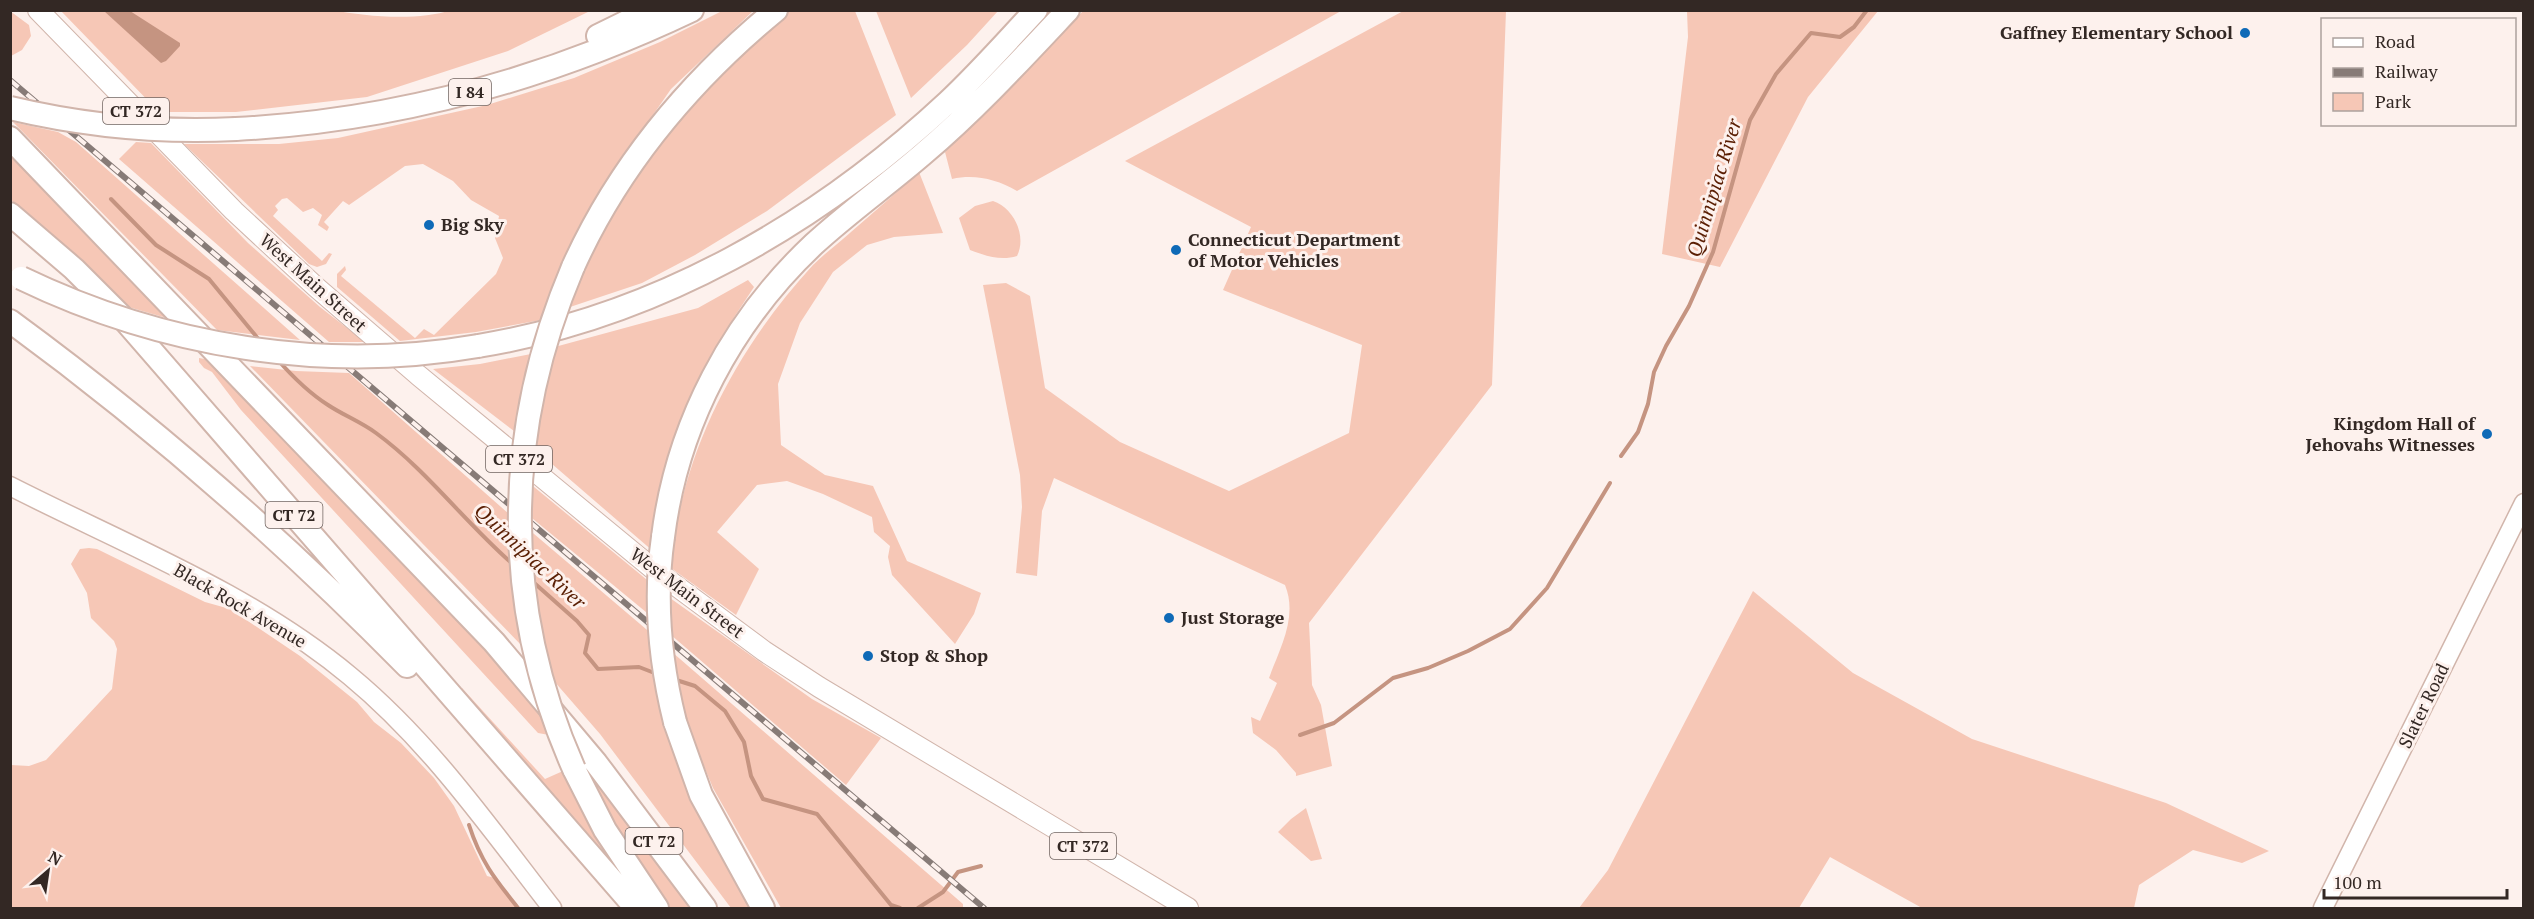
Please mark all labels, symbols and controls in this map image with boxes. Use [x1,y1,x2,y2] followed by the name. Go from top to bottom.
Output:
[2321,18,2516,126] legend
[2000,20,2233,44] place label: Gaffney Elementary School
[2238,26,2252,40] marker: Gaffney Elementary School
[2375,29,2415,53] text: Road
[2375,59,2439,83] text: Railway
[449,79,491,105] road number: I 84
[2375,89,2412,113] text: Park
[103,98,169,124] road number: CT 372
[1680,114,1748,260] water label: Quinnipiac River
[441,212,504,236] place label: Big Sky
[422,218,436,232] marker: Big Sky
[1188,227,1400,272] place label: Connecticut Department of Motor Vehicles
[255,228,373,337] street label: West Main Street
[1169,243,1183,257] marker: Connecticut Department of Motor Vehicles
[2305,411,2476,456] place label: Kingdom Hall of Jehovahs Witnesses
[2480,427,2494,441] marker: Kingdom Hall of Jehovahs Witnesses
[486,446,552,472] road number: CT 372
[469,497,593,615] water label: Quinnipiac River
[266,502,322,528] road number: CT 72
[626,541,750,643] street label: West Main Street
[170,557,311,653] street label: Black Rock Avenue
[1181,605,1285,629] place label: Just Storage
[1162,611,1176,625] marker: Just Storage
[880,643,988,667] place label: Stop & Shop
[861,649,875,663] marker: Stop & Shop
[2392,659,2454,752] street label: Slater Road
[626,828,682,854] road number: CT 72
[1050,833,1116,859] road number: CT 372
[18,841,78,901] north arrow
[45,845,66,870] text: N
[2324,862,2507,900] scale bar
[2333,870,2382,894] text: 100 m

